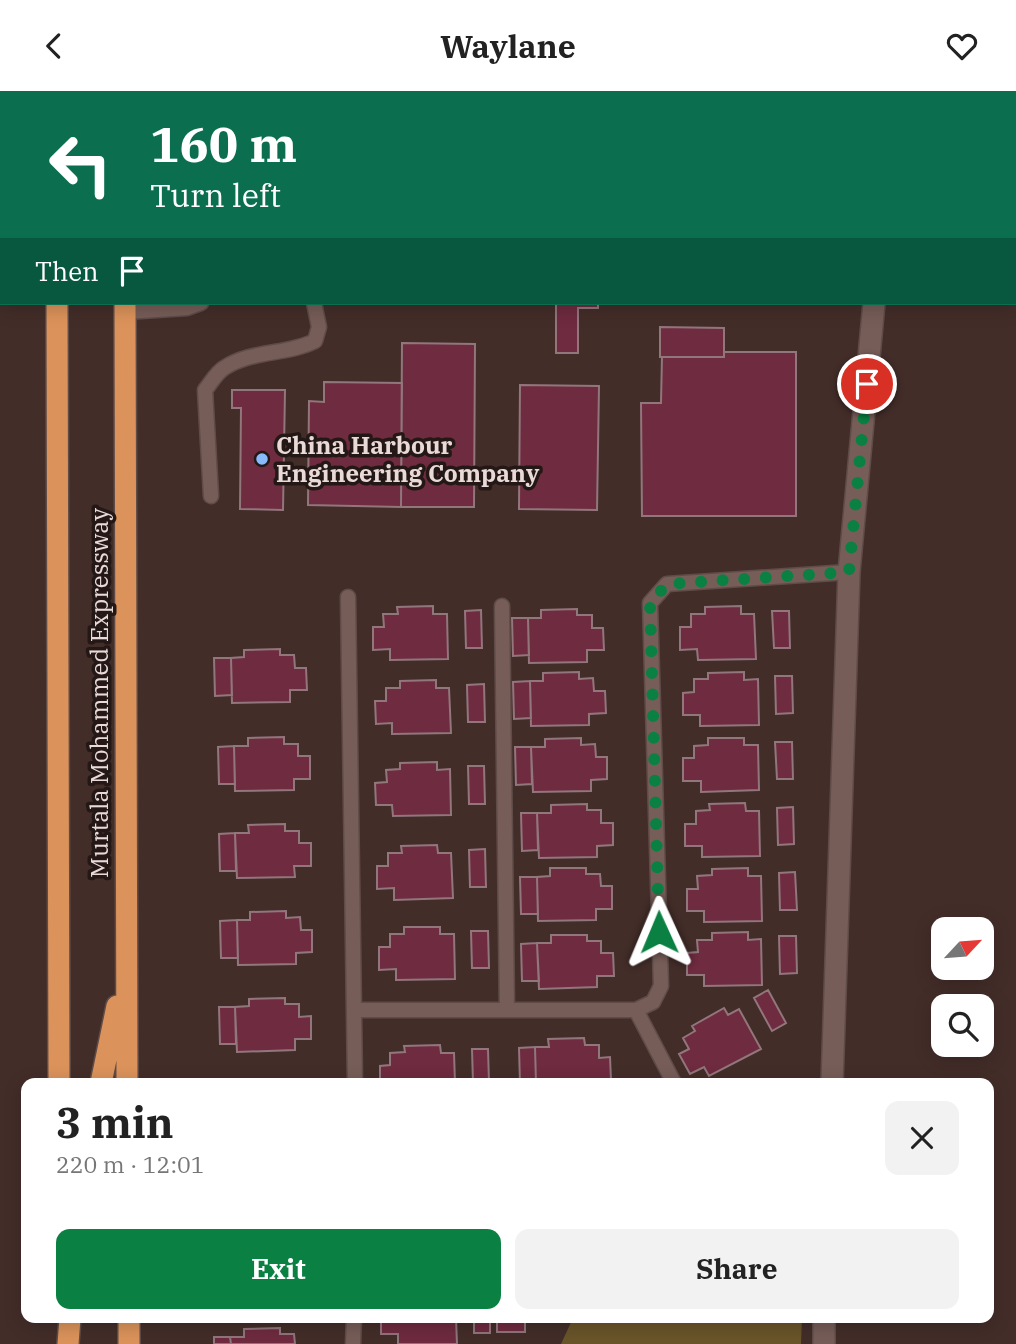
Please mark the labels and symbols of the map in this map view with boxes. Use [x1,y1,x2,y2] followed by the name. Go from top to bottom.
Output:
[837,354,897,414] pin
[276,429,540,489] place label: China Harbour Engineering Company
[254,451,270,467] marker: China Harbour Engineering Company
[83,508,115,878] street label: Murtala Mohammed Expressway
[622,895,696,969] position arrow
[931,917,994,980] north arrow

